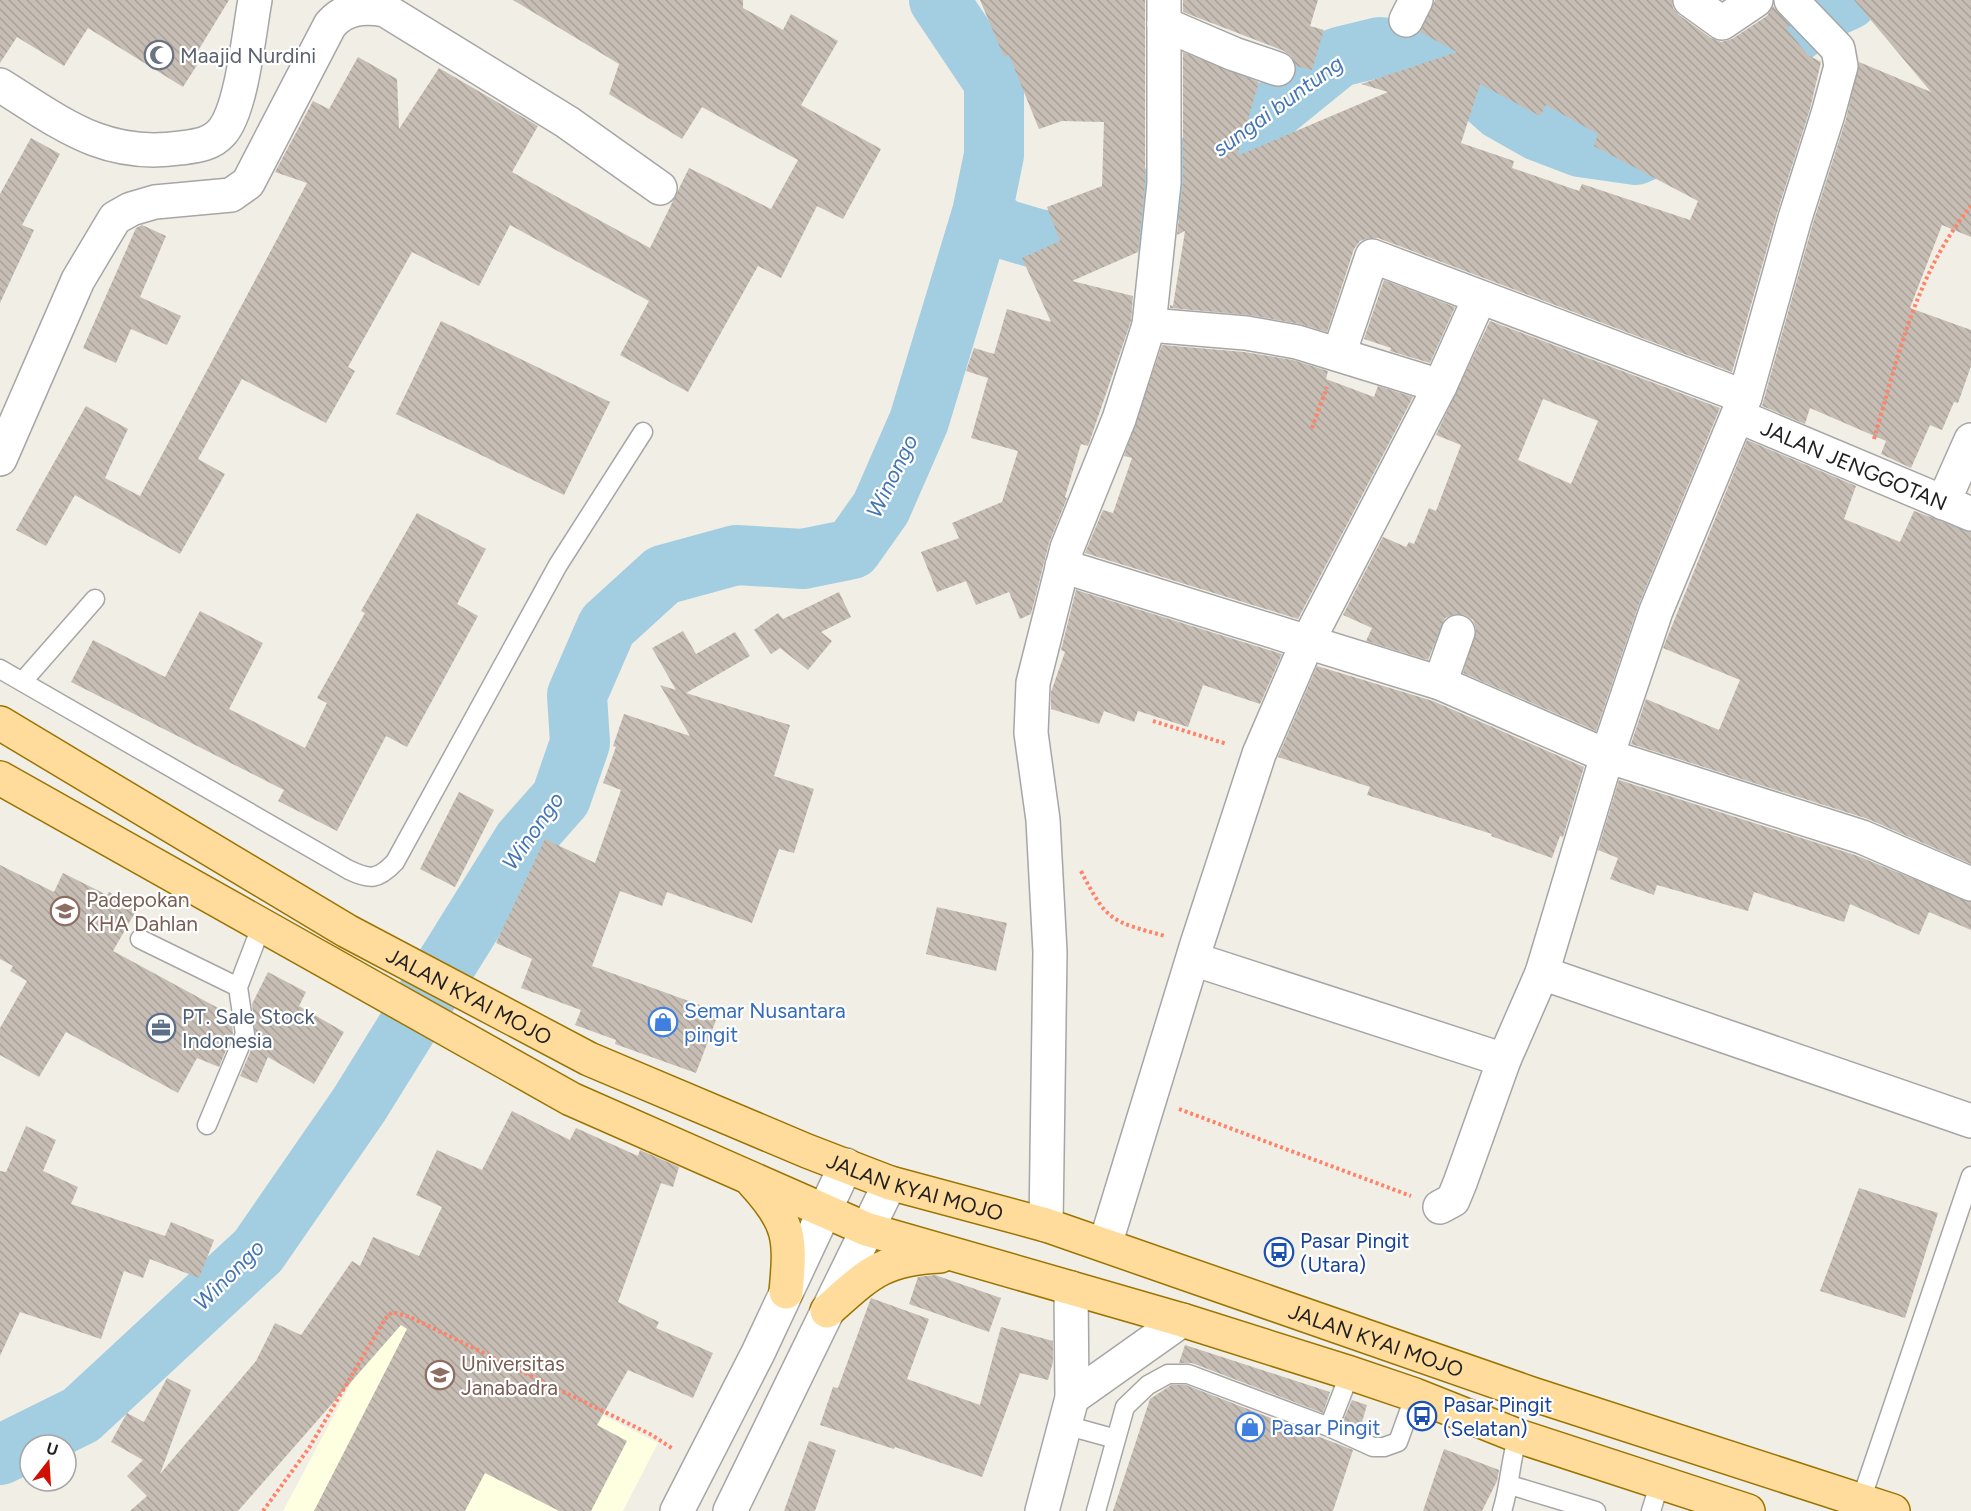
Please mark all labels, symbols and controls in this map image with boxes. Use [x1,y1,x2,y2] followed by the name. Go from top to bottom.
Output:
[143,39,175,71] mosque icon: Maajid Nurdini
[180,43,316,68] place label: Maajid Nurdini
[1207,50,1349,162] water label: sungai buntung
[1757,415,1951,515] street label: JALAN JENGGOTAN
[860,430,924,522] water label: Winongo
[496,787,570,875] water label: Winongo
[86,887,198,936] place label: Padepokan KHA Dahlan
[49,895,81,927] school or university icon: Padepokan KHA Dahlan
[382,942,556,1050] street label: JALAN KYAI MOJO
[684,998,846,1047] place label: Semar Nusantara pingit
[182,1004,316,1053] place label: PT. Sale Stock Indonesia
[647,1006,679,1038] shop icon: Semar Nusantara pingit
[145,1012,177,1044] office icon: PT. Sale Stock Indonesia
[823,1147,1006,1225] street label: JALAN KYAI MOJO
[1300,1228,1409,1277] place label: Pasar Pingit (Utara)
[188,1234,270,1316] water label: Winongo
[1263,1236,1295,1268] bus stop icon: Pasar Pingit (Utara)
[1285,1298,1467,1382] street label: JALAN KYAI MOJO
[461,1351,565,1400] place label: Universitas Janabadra
[424,1359,456,1391] school or university icon: Universitas Janabadra
[1443,1392,1552,1441] place label: Pasar Pingit (Selatan)
[1406,1400,1438,1432] bus stop icon: Pasar Pingit (Selatan)
[1234,1411,1266,1443] shop icon: Pasar Pingit
[1271,1415,1380,1440] place label: Pasar Pingit
[18,1433,78,1493] north arrow
[44,1438,60,1460] text: U

